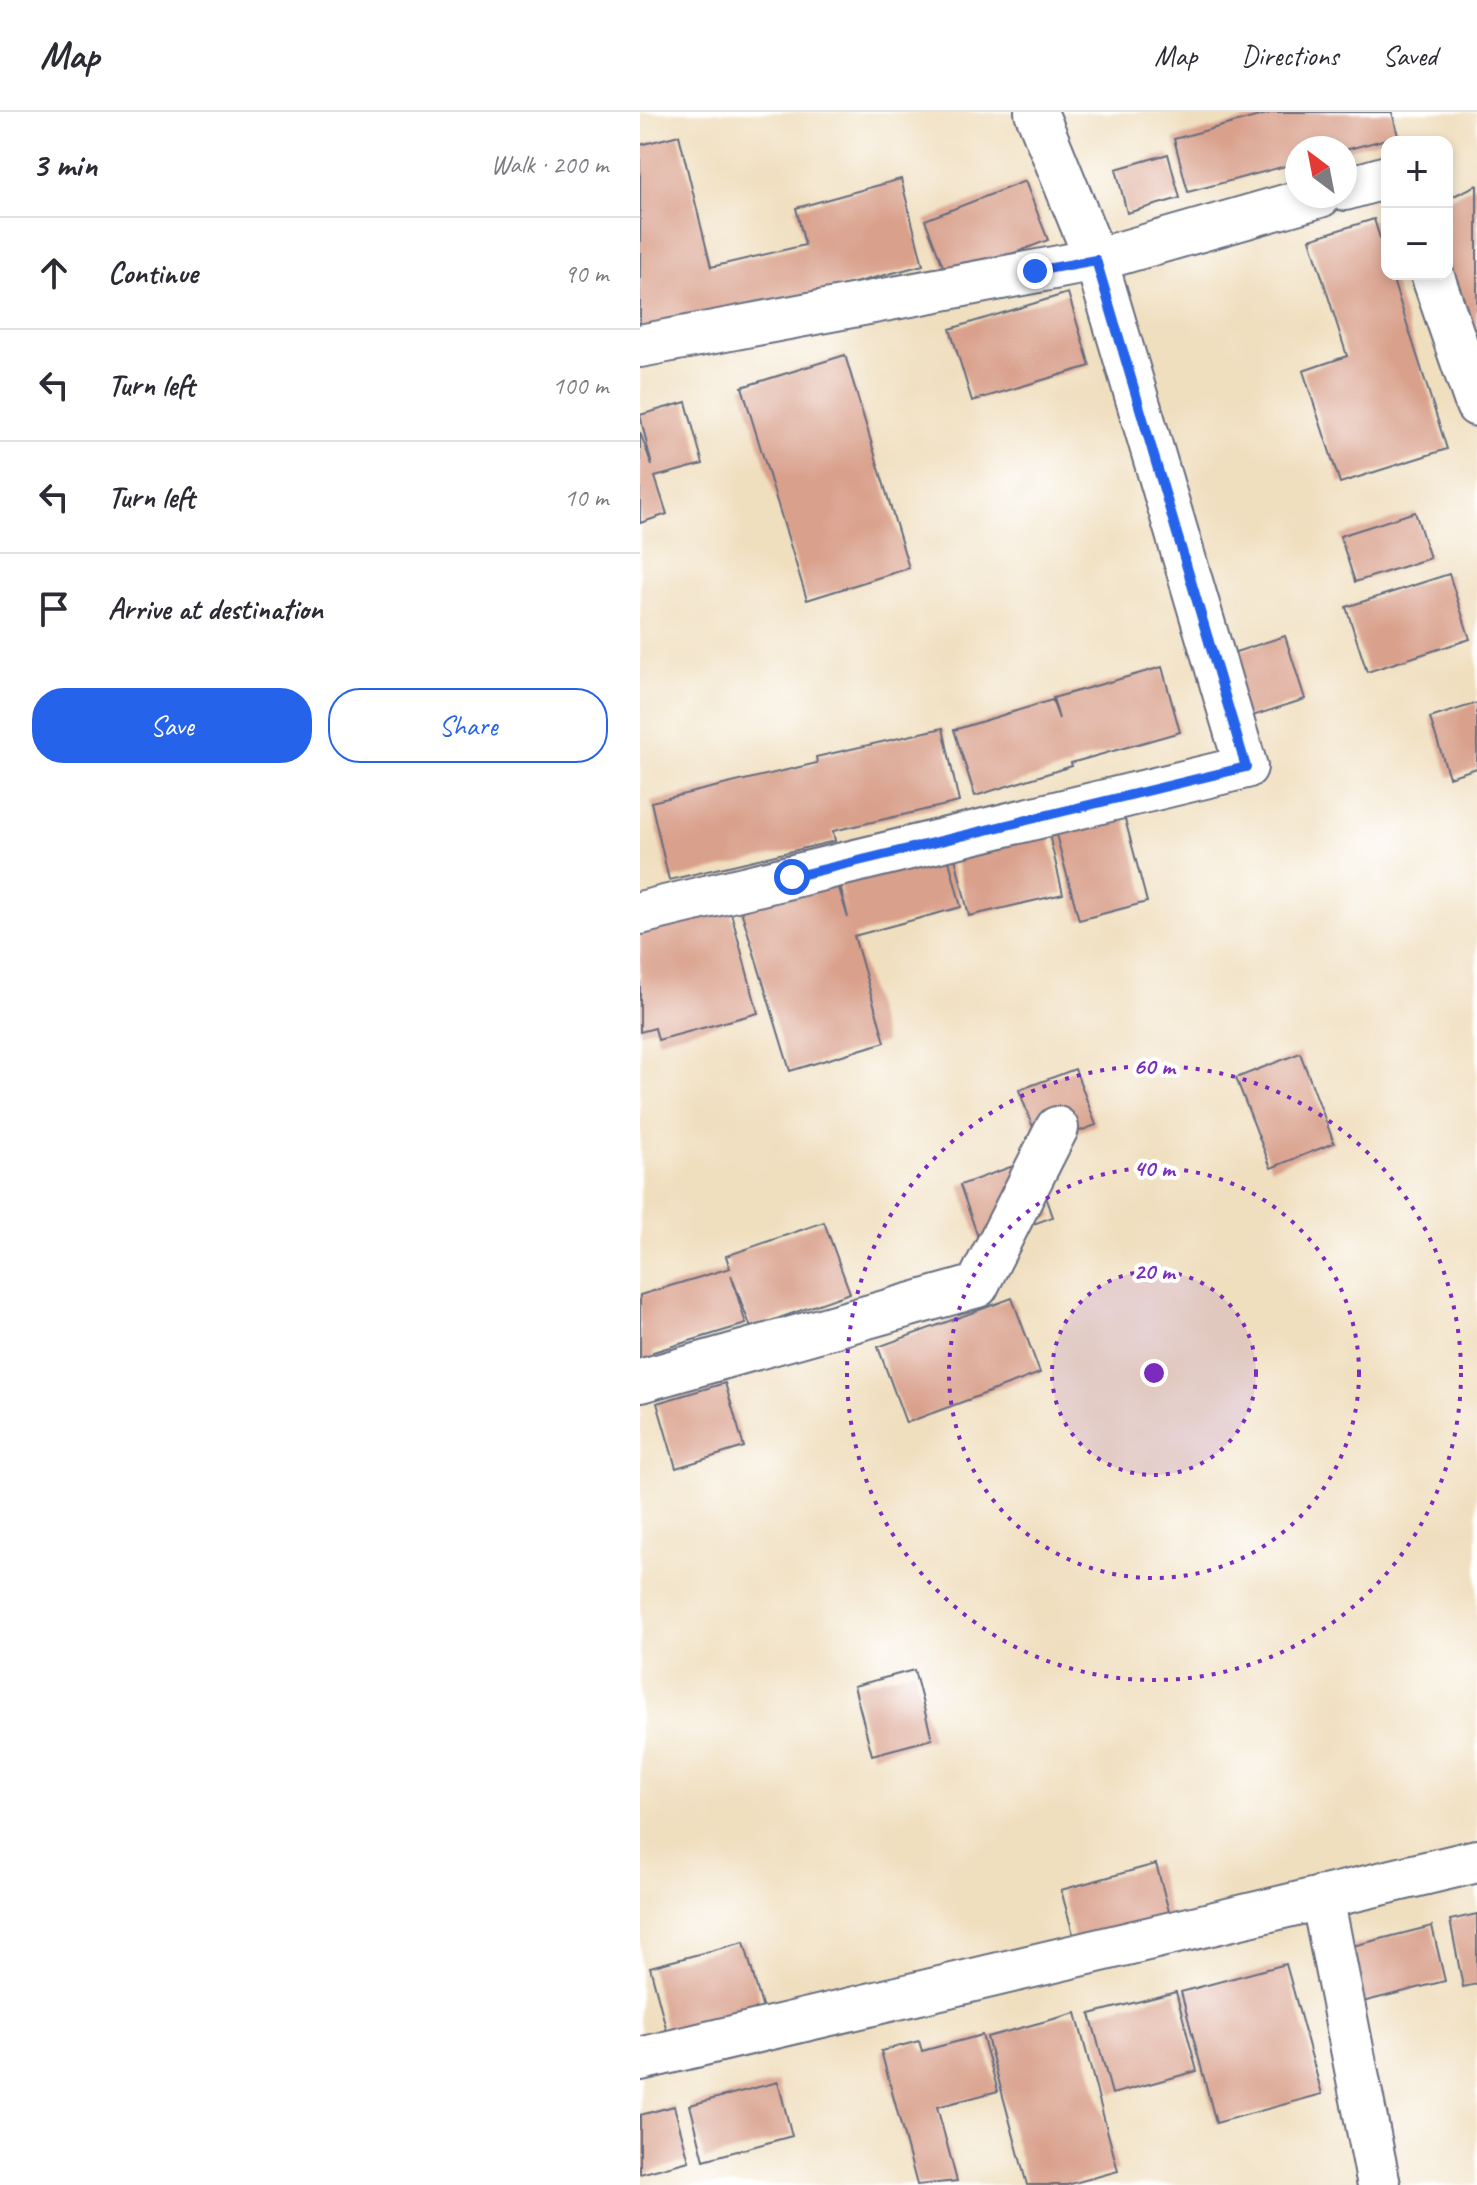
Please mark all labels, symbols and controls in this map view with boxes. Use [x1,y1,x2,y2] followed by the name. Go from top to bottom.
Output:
[40,32,99,79] text: Map
[1154,38,1197,73] text: Map
[1241,38,1339,73] text: Directions
[1383,38,1437,73] text: Saved
[1285,136,1357,208] north arrow
[1381,136,1453,280] map controls
[1381,136,1453,208] button: +
[32,143,97,186] text: 3 min
[491,148,608,181] text: Walk · 200 m
[1381,208,1453,280] button: −
[32,251,76,295] icon: ahead
[1017,253,1053,289] route end
[108,254,198,292] text: Continue
[564,257,608,290] text: 90 m
[32,363,76,407] icon: left
[108,366,195,404] text: Turn left
[552,369,608,402] text: 100 m
[32,475,76,519] icon: left
[108,478,195,516] text: Turn left
[564,481,608,514] text: 10 m
[32,587,76,631] icon: arrive
[108,590,323,628] text: Arrive at destination
[32,688,312,763] button: Save
[328,688,608,763] button: Share
[774,859,810,895] route start
[1133,1051,1177,1081] text: 60 m
[1133,1153,1177,1183] text: 40 m
[1133,1256,1177,1286] text: 20 m
[1140,1359,1168,1387] centre of rings

